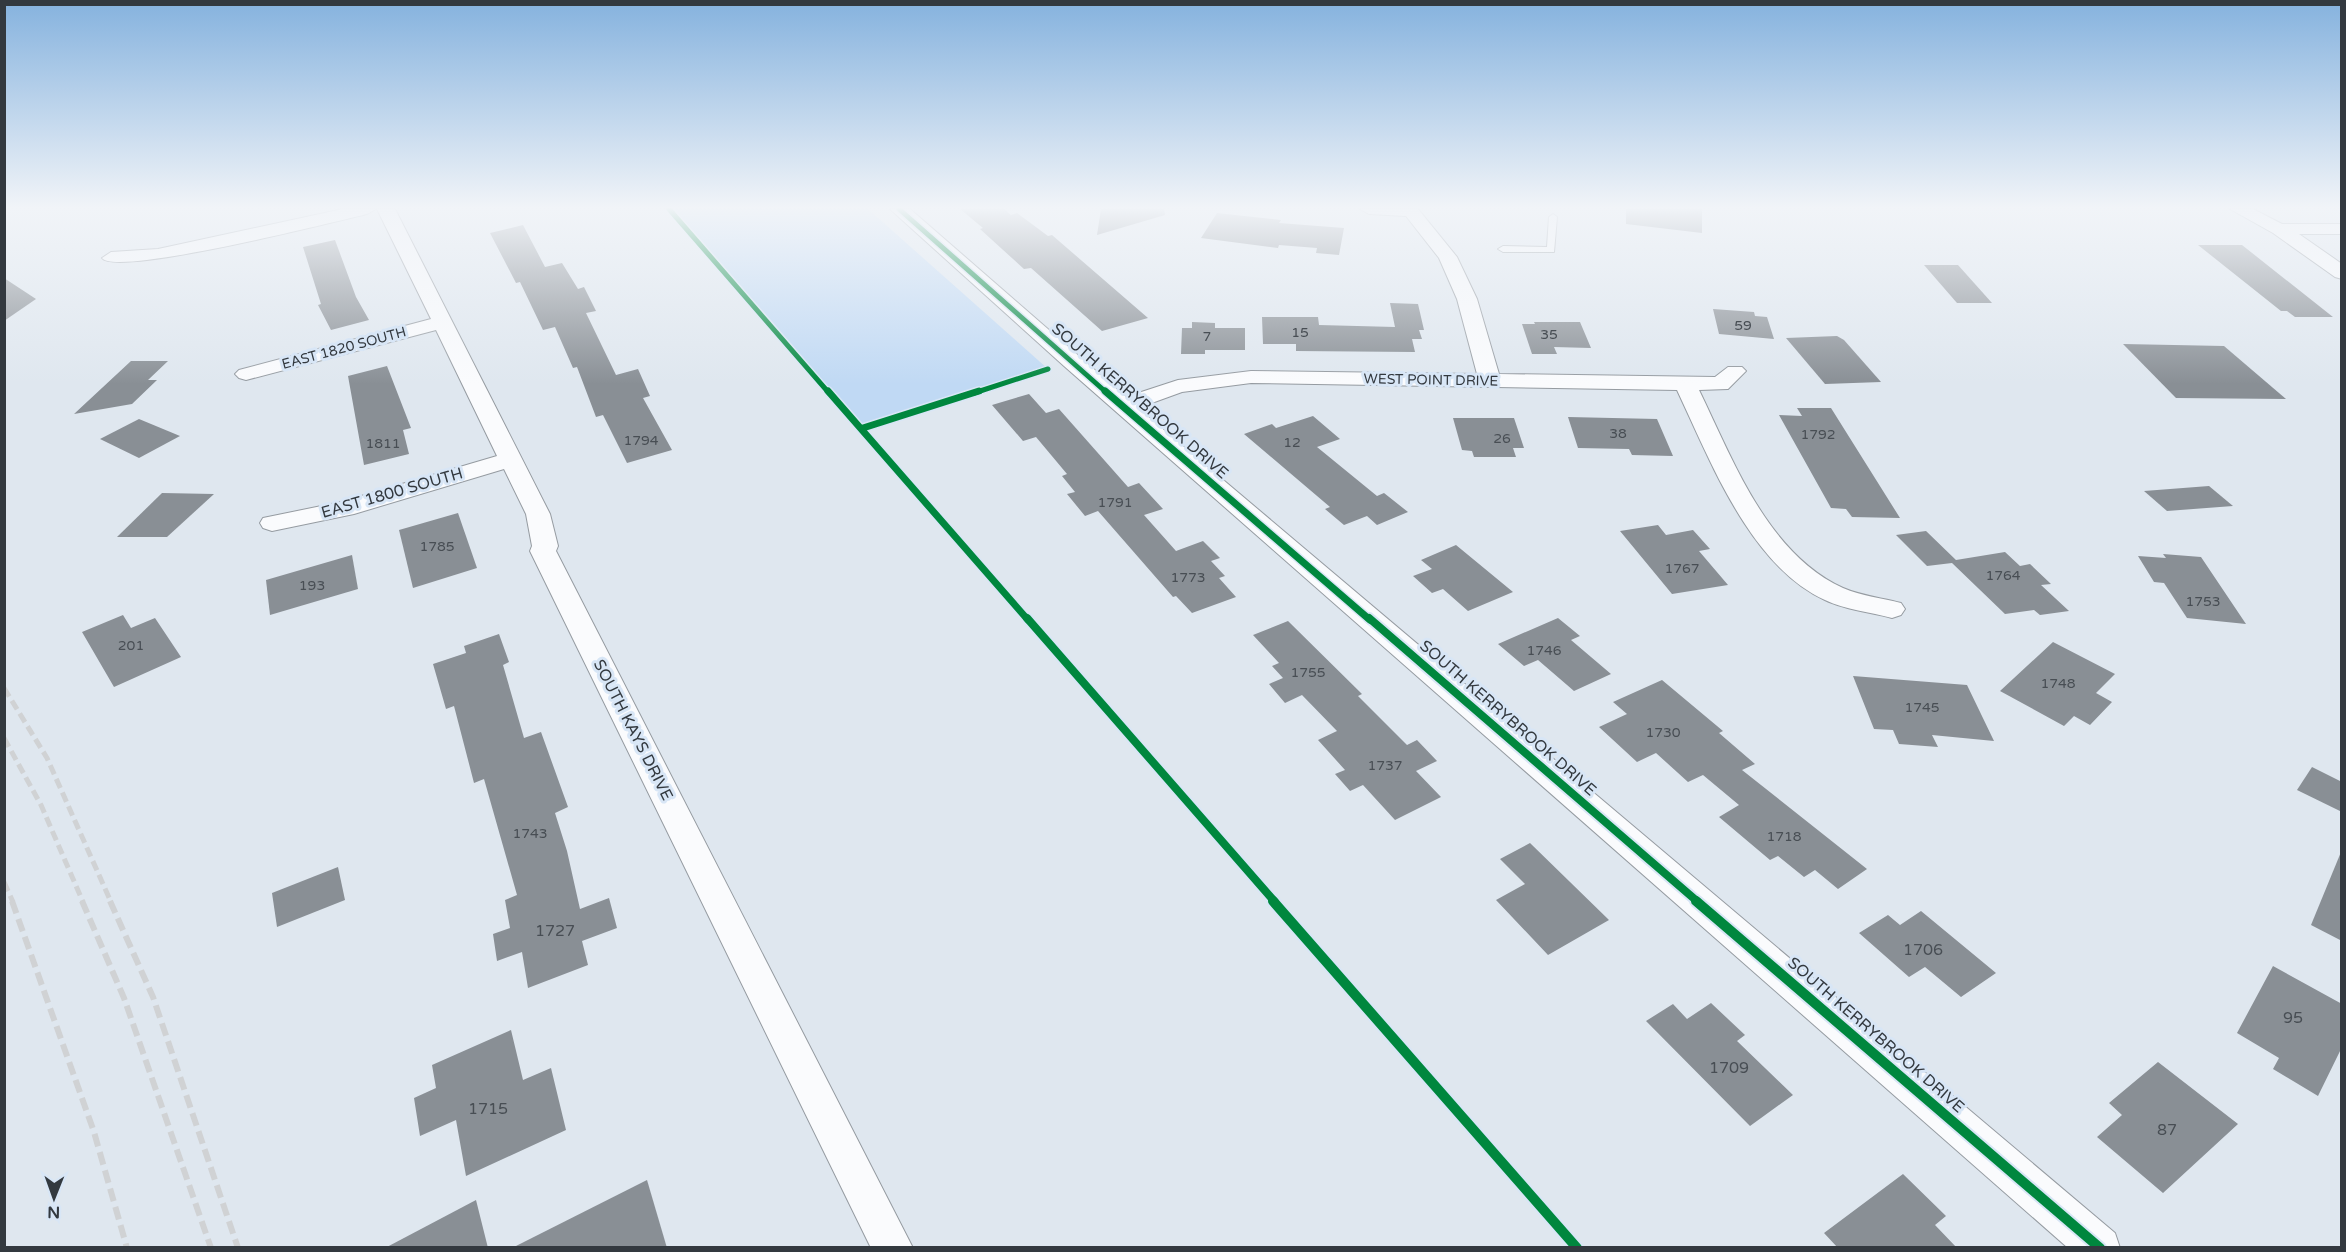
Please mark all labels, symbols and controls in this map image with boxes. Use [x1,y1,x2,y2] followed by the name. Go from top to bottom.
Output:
[1734,317,1752,334] house number: 59
[1048,319,1232,483] street label: SOUTH KERRYBROOK DRIVE
[280,323,408,373] street label: EAST 1820 SOUTH
[1291,324,1309,341] house number: 15
[1540,326,1558,343] house number: 35
[1203,328,1211,345] house number: 7
[1364,370,1499,390] street label: WEST POINT DRIVE
[1609,425,1627,442] house number: 38
[1800,426,1836,443] house number: 1792
[1493,430,1511,447] house number: 26
[623,432,659,449] house number: 1794
[1283,434,1301,451] house number: 12
[365,435,401,452] house number: 1811
[319,463,465,523] street label: EAST 1800 SOUTH
[1097,494,1133,511] house number: 1791
[419,538,455,555] house number: 1785
[1664,560,1700,577] house number: 1767
[1985,567,2021,584] house number: 1764
[1170,569,1206,586] house number: 1773
[299,577,325,594] house number: 193
[2185,593,2221,610] house number: 1753
[1416,636,1600,800] street label: SOUTH KERRYBROOK DRIVE
[118,637,144,654] house number: 201
[1526,642,1562,659] house number: 1746
[589,656,677,804] street label: SOUTH KAYS DRIVE
[1290,664,1326,681] house number: 1755
[2040,675,2076,692] house number: 1748
[1904,699,1940,716] house number: 1745
[1645,724,1681,741] house number: 1730
[1367,757,1403,774] house number: 1737
[512,825,548,842] house number: 1743
[1766,828,1802,845] house number: 1718
[535,921,575,941] house number: 1727
[1903,940,1943,960] house number: 1706
[1784,953,1968,1117] street label: SOUTH KERRYBROOK DRIVE
[2283,1008,2303,1028] house number: 95
[1709,1058,1749,1078] house number: 1709
[468,1099,508,1119] house number: 1715
[2157,1120,2177,1140] house number: 87
[24,1168,84,1228] north arrow
[47,1202,60,1222] text: N

